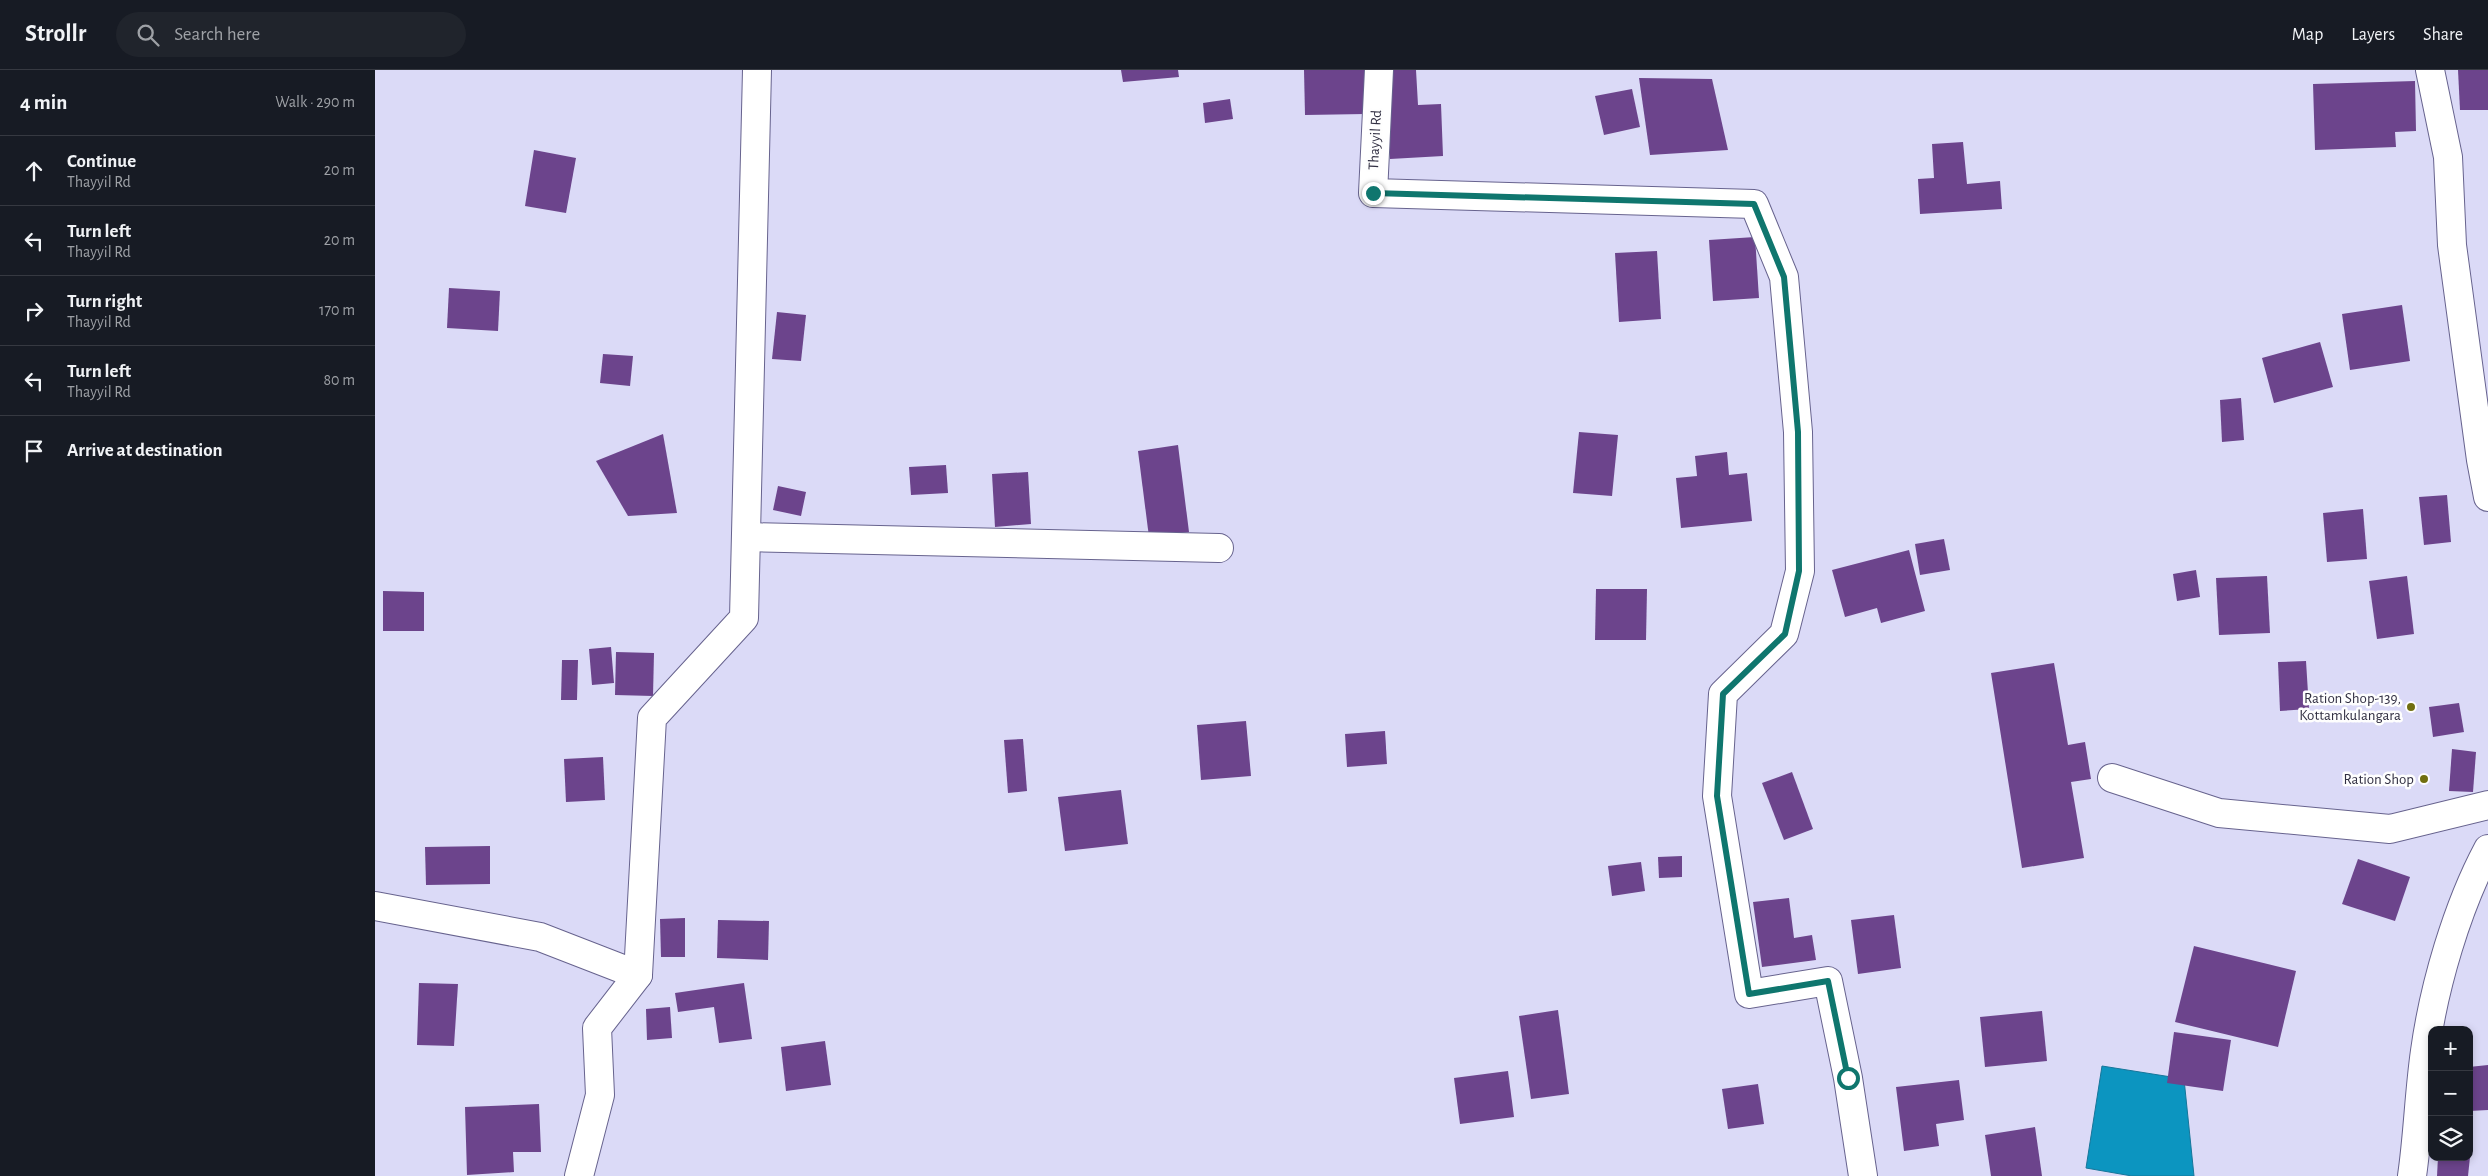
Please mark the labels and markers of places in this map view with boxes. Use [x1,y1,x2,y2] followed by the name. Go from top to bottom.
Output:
[2299,691,2401,723] place label: Ration Shop-139, Kottamkulangara
[2405,701,2417,713] marker: Ration Shop-139, Kottamkulangara
[2343,772,2414,787] place label: Ration Shop
[2418,773,2430,785] marker: Ration Shop

